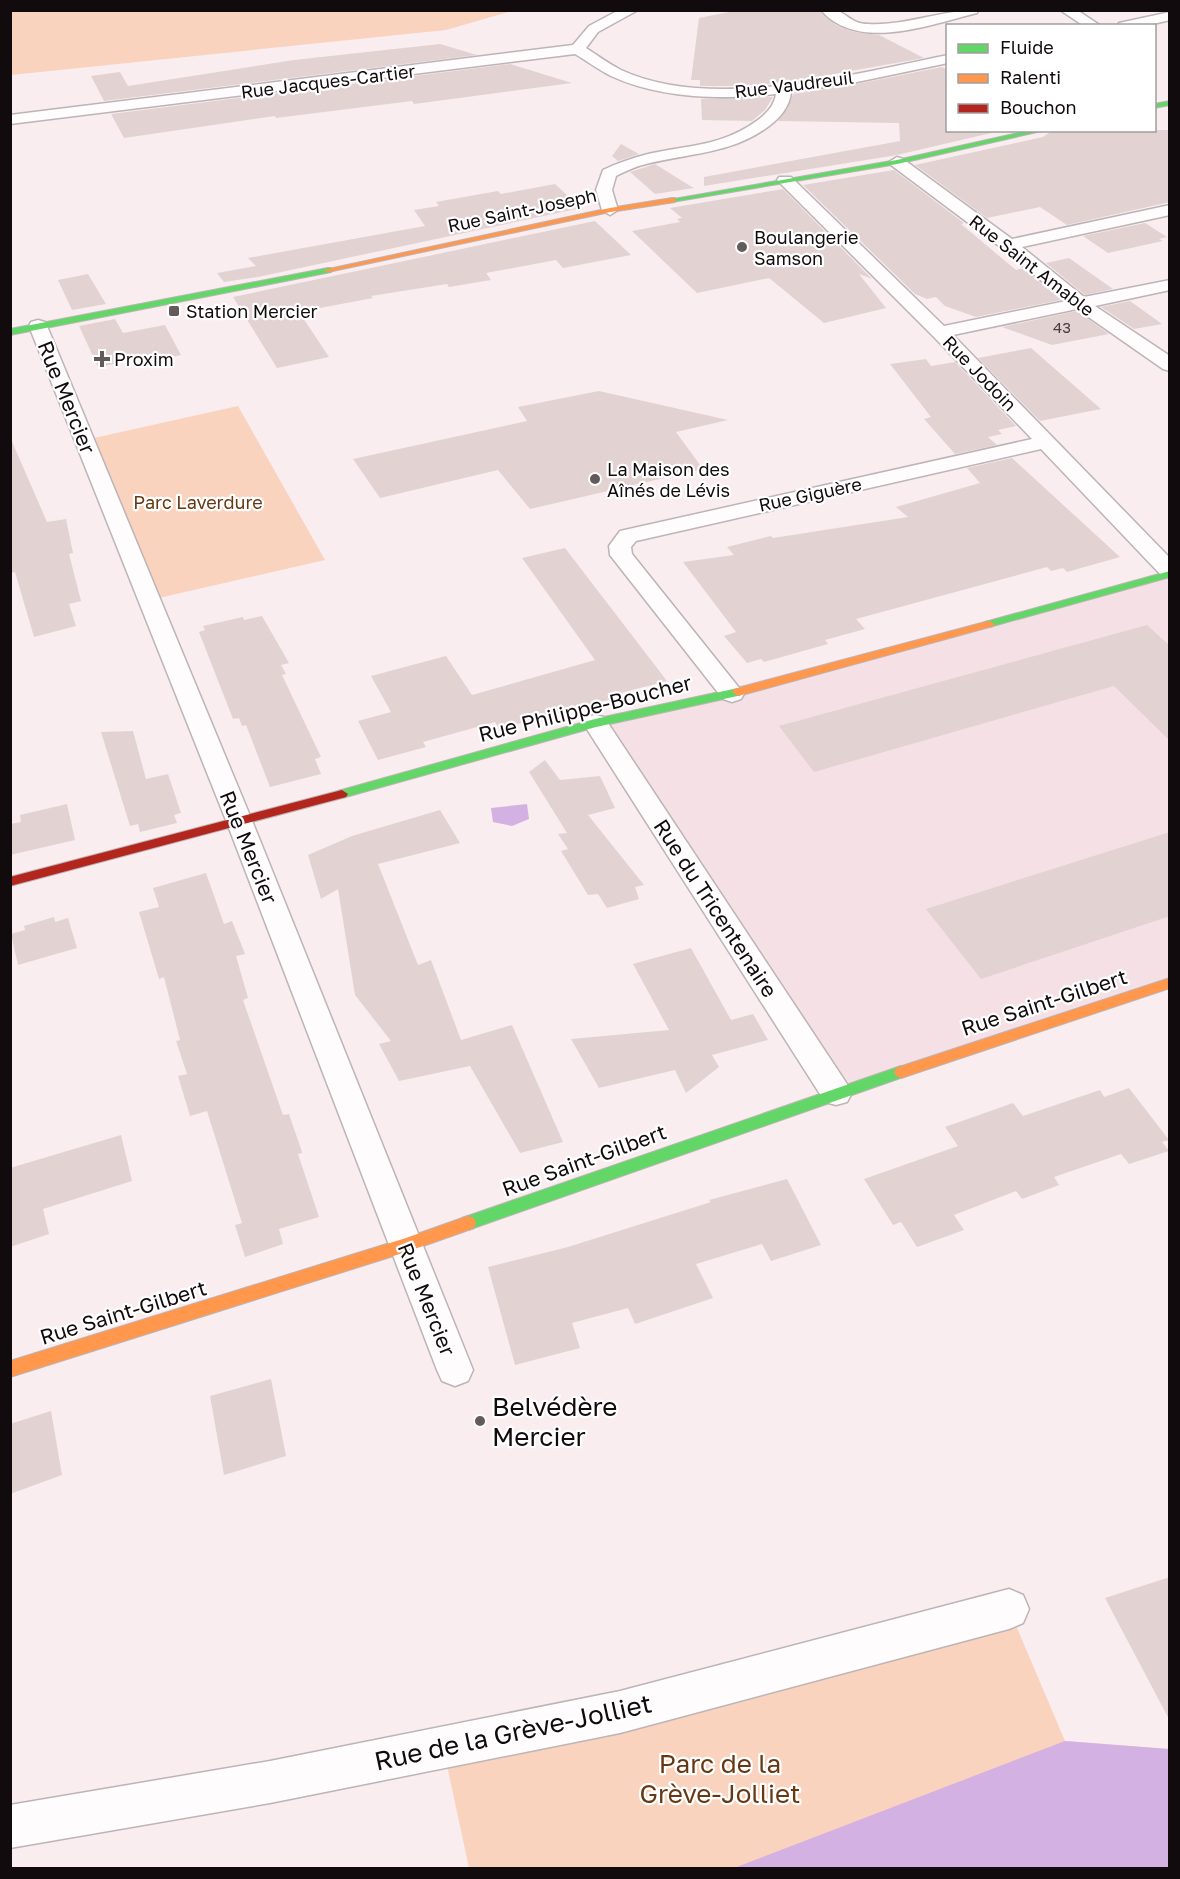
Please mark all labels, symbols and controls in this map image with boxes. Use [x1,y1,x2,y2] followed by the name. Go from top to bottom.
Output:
[946,24,1156,132] legend
[1000,36,1054,58] text: Fluide
[239,59,417,103] street label: Rue Jacques-Cartier
[733,66,855,102] street label: Rue Vaudreuil
[1000,66,1061,88] text: Ralenti
[1000,96,1077,118] text: Bouchon
[446,183,598,237] street label: Rue Saint-Joseph
[965,210,1099,320] street label: Rue Saint Amable
[754,226,859,269] place label: Boulangerie Samson
[735,240,749,254] marker: Boulangerie Samson
[186,300,318,322] place label: Station Mercier
[167,304,181,318] marker: Station Mercier
[1053,318,1071,336] house number: 43
[939,331,1021,415] street label: Rue Jodoin
[33,337,101,457] street label: Rue Mercier
[114,348,174,370] place label: Proxim
[95,352,109,366] marker: Proxim
[607,458,730,501] place label: La Maison des Aînés de Lévis
[588,472,602,486] marker: La Maison des Aînés de Lévis
[756,472,864,516] street label: Rue Giguère
[133,491,263,513] park label: Parc Laverdure
[476,669,694,747] street label: Rue Philippe-Boucher
[215,787,283,907] street label: Rue Mercier
[649,814,783,1002] street label: Rue du Tricentenaire
[958,963,1130,1041] street label: Rue Saint-Gilbert
[498,1118,670,1202] street label: Rue Saint-Gilbert
[393,1239,461,1359] street label: Rue Mercier
[37,1274,209,1350] street label: Rue Saint-Gilbert
[492,1391,617,1452] place label: Belvédère Mercier
[473,1414,487,1428] marker: Belvédère Mercier
[372,1687,654,1777] street label: Rue de la Grève-Jolliet
[640,1748,800,1809] park label: Parc de la Grève-Jolliet

